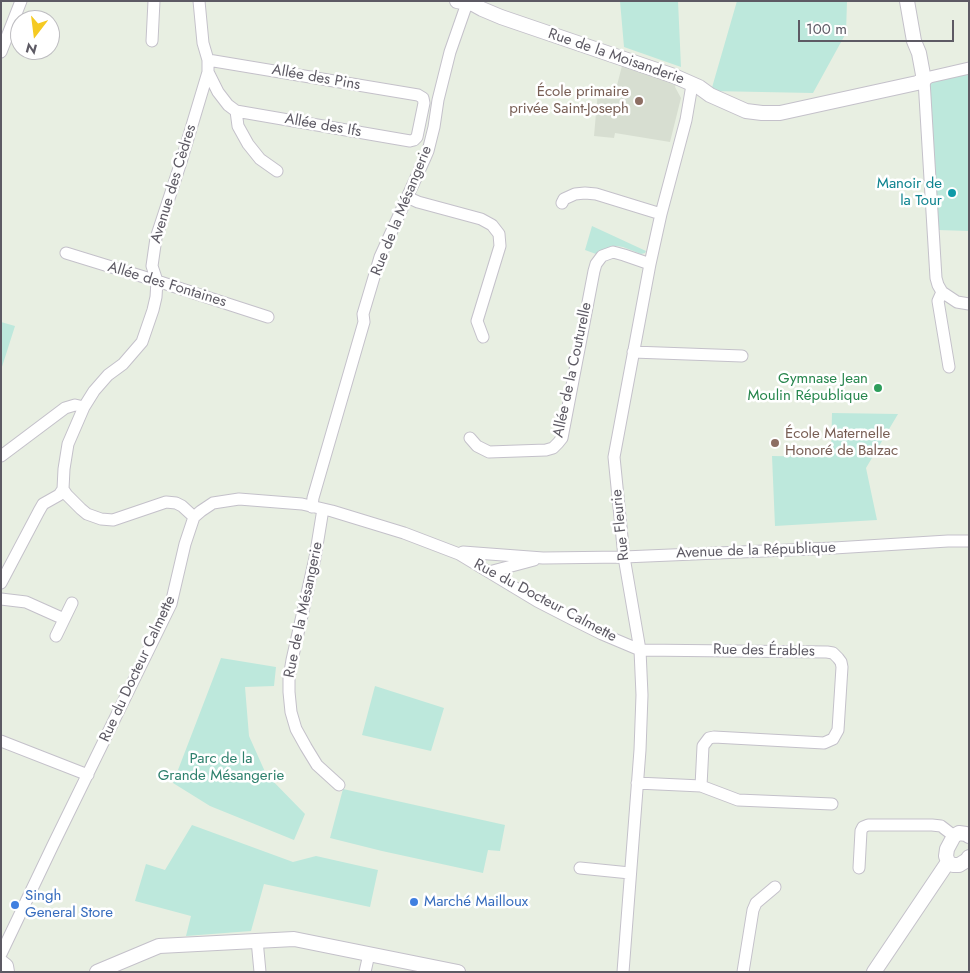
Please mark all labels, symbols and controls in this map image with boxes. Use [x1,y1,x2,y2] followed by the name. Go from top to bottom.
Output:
[10,10,60,60] north arrow
[800,10,956,42] scale bar
[806,18,847,40] text: 100 m
[546,25,686,89] street label: Rue de la Moisanderie
[23,37,39,60] text: N
[270,61,362,95] street label: Allée des Pins
[509,83,629,118] place label: École primaire privée Saint-Joseph
[633,95,645,107] marker: École primaire privée Saint-Joseph
[283,110,363,142] street label: Allée des Ifs
[147,122,201,246] street label: Avenue des Cèdres
[368,143,436,279] street label: Rue de la Mésangerie
[877,175,942,210] place label: Manoir de la Tour
[946,187,958,199] marker: Manoir de la Tour
[106,258,228,312] street label: Allée des Fontaines
[550,301,596,439] street label: Allée de la Couturelle
[747,370,868,405] place label: Gymnase Jean Moulin République
[872,382,884,394] marker: Gymnase Jean Moulin République
[785,425,898,460] place label: École Maternelle Honoré de Balzac
[769,437,781,449] marker: École Maternelle Honoré de Balzac
[608,488,634,562] street label: Rue Fleurie
[676,539,836,563] street label: Avenue de la République
[281,540,327,680] street label: Rue de la Mésangerie
[471,556,619,646] street label: Rue du Docteur Calmette
[96,593,180,745] street label: Rue du Docteur Calmette
[713,641,815,661] street label: Rue des Érables
[158,750,284,785] park label: Parc de la Grande Mésangerie
[25,887,113,922] place label: Singh General Store
[424,893,528,911] place label: Marché Mailloux
[408,896,420,908] marker: Marché Mailloux
[9,899,21,911] marker: Singh General Store

